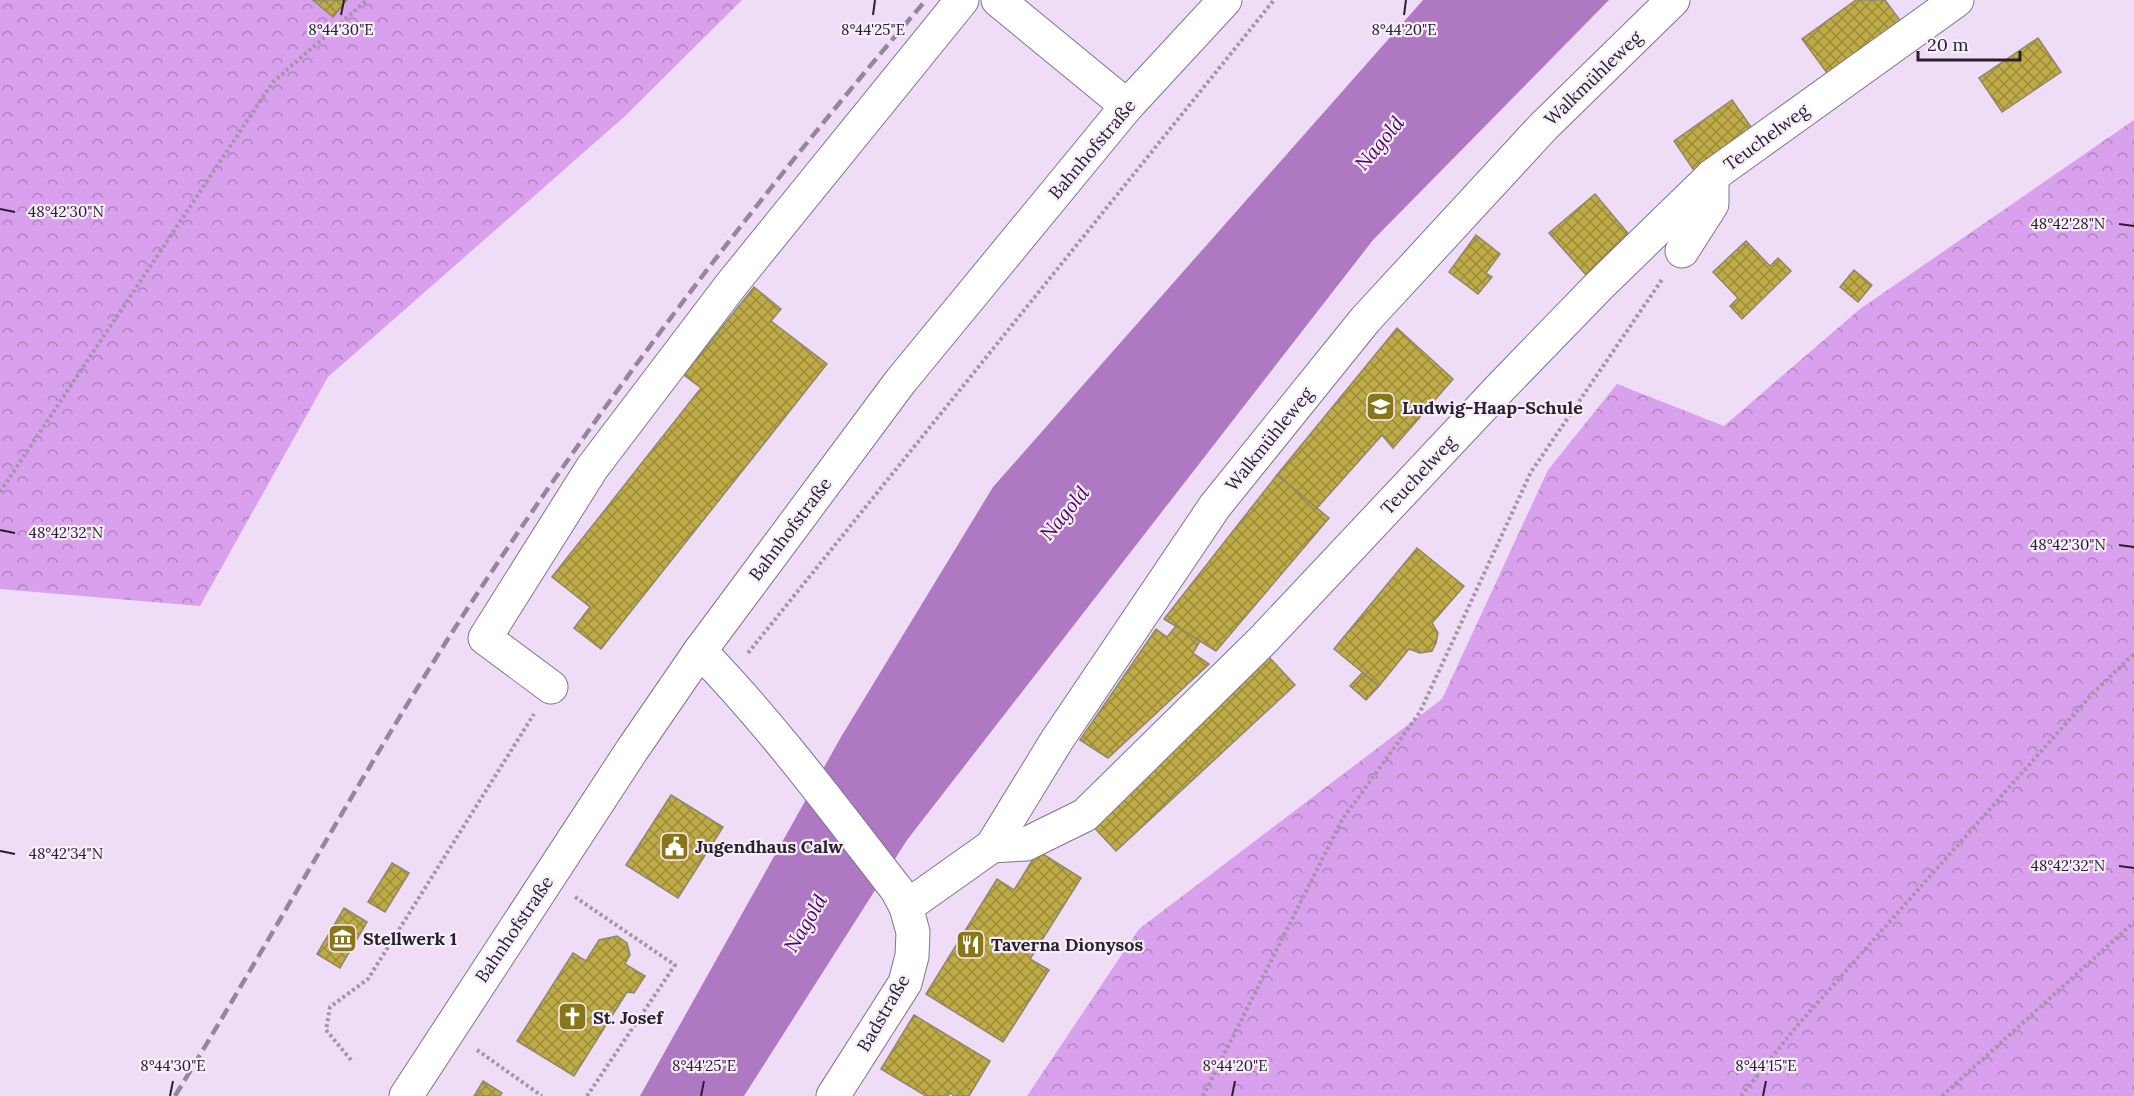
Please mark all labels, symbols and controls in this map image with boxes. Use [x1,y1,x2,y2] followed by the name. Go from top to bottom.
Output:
[308,20,374,39] text: 8°44'30"E
[841,20,905,39] text: 8°44'25"E
[1371,20,1437,39] text: 8°44'20"E
[1918,24,2020,62] scale bar
[1539,25,1647,130] street label: Walkmühleweg
[1927,33,1969,56] text: 20 m
[1043,94,1141,204] street label: Bahnhofstraße
[1719,98,1814,176] street label: Teuchelweg
[1349,110,1410,175] water label: Nagold
[28,202,104,221] text: 48°42'30"N
[2031,214,2105,233] text: 48°42'28"N
[1220,382,1319,496] street label: Walkmühleweg
[1365,391,1397,423] school or university icon: Ludwig-Haap-Schule
[1402,396,1583,419] place label: Ludwig-Haap-Schule
[1375,430,1461,519] street label: Teuchelweg
[744,472,837,585] street label: Bahnhofstraße
[1034,480,1095,545] water label: Nagold
[29,523,103,542] text: 48°42'32"N
[2030,535,2106,554] text: 48°42'30"N
[658,830,690,862] public building icon: Jugendhaus Calw
[695,835,843,858] place label: Jugendhaus Calw
[29,844,103,863] text: 48°42'34"N
[2031,856,2105,875] text: 48°42'32"N
[470,871,558,987] street label: Bahnhofstraße
[778,889,833,957] water label: Nagold
[326,922,358,954] museum icon: Stellwerk 1
[363,927,457,950] place label: Stellwerk 1
[954,928,986,960] restaurant icon: Taverna Dionysos
[991,933,1143,956] place label: Taverna Dionysos
[852,970,914,1056] street label: Badstraße
[556,1001,588,1033] church icon: St. Josef
[593,1006,664,1029] place label: St. Josef
[140,1056,206,1075] text: 8°44'30"E
[672,1056,736,1075] text: 8°44'25"E
[1202,1056,1268,1075] text: 8°44'20"E
[1735,1056,1797,1075] text: 8°44'15"E

